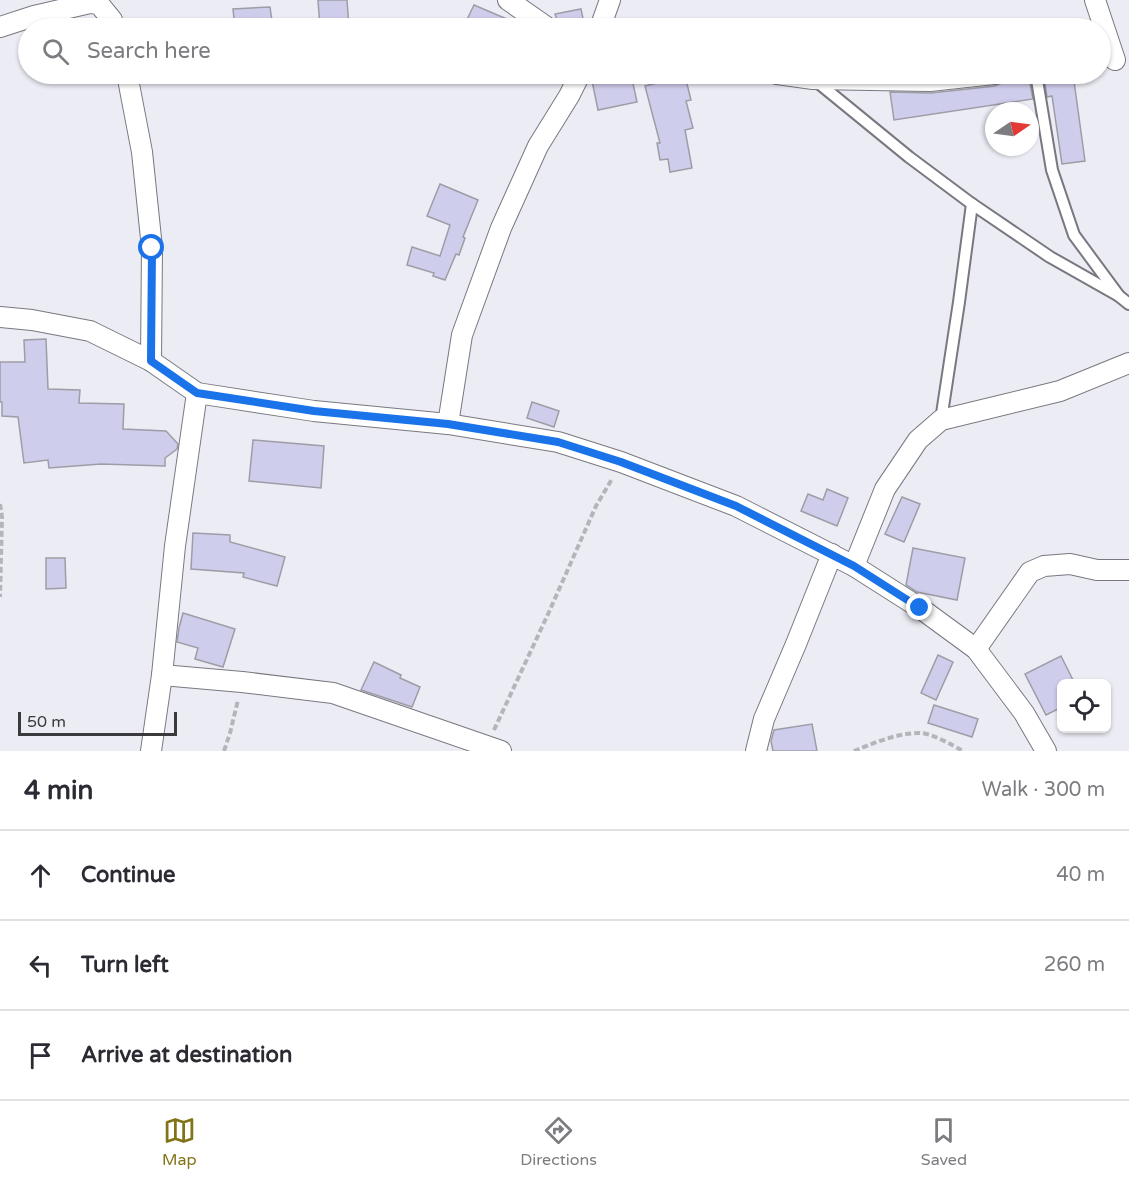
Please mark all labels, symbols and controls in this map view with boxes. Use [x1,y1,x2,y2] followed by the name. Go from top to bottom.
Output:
[18,18,1111,84] search box
[39,35,72,68] icon: search
[87,38,211,64] text: Search here
[985,102,1039,156] north arrow
[138,234,164,260] route start
[906,594,932,620] route end
[1057,679,1111,733] map controls
[1057,679,1111,733] button: locate
[18,709,177,736] scale bar
[27,712,66,732] text: 50 m
[24,775,93,806] text: 4 min
[982,778,1105,802] text: Walk · 300 m
[24,859,57,892] icon: ahead
[81,862,176,888] text: Continue
[1056,863,1105,887] text: 40 m
[24,949,57,982] icon: left
[81,952,169,978] text: Turn left
[1044,953,1105,977] text: 260 m
[24,1039,57,1072] icon: arrive
[81,1042,292,1068] text: Arrive at destination
[162,1114,196,1170] tab: Map
[520,1114,597,1170] tab: Directions
[921,1114,967,1170] tab: Saved

